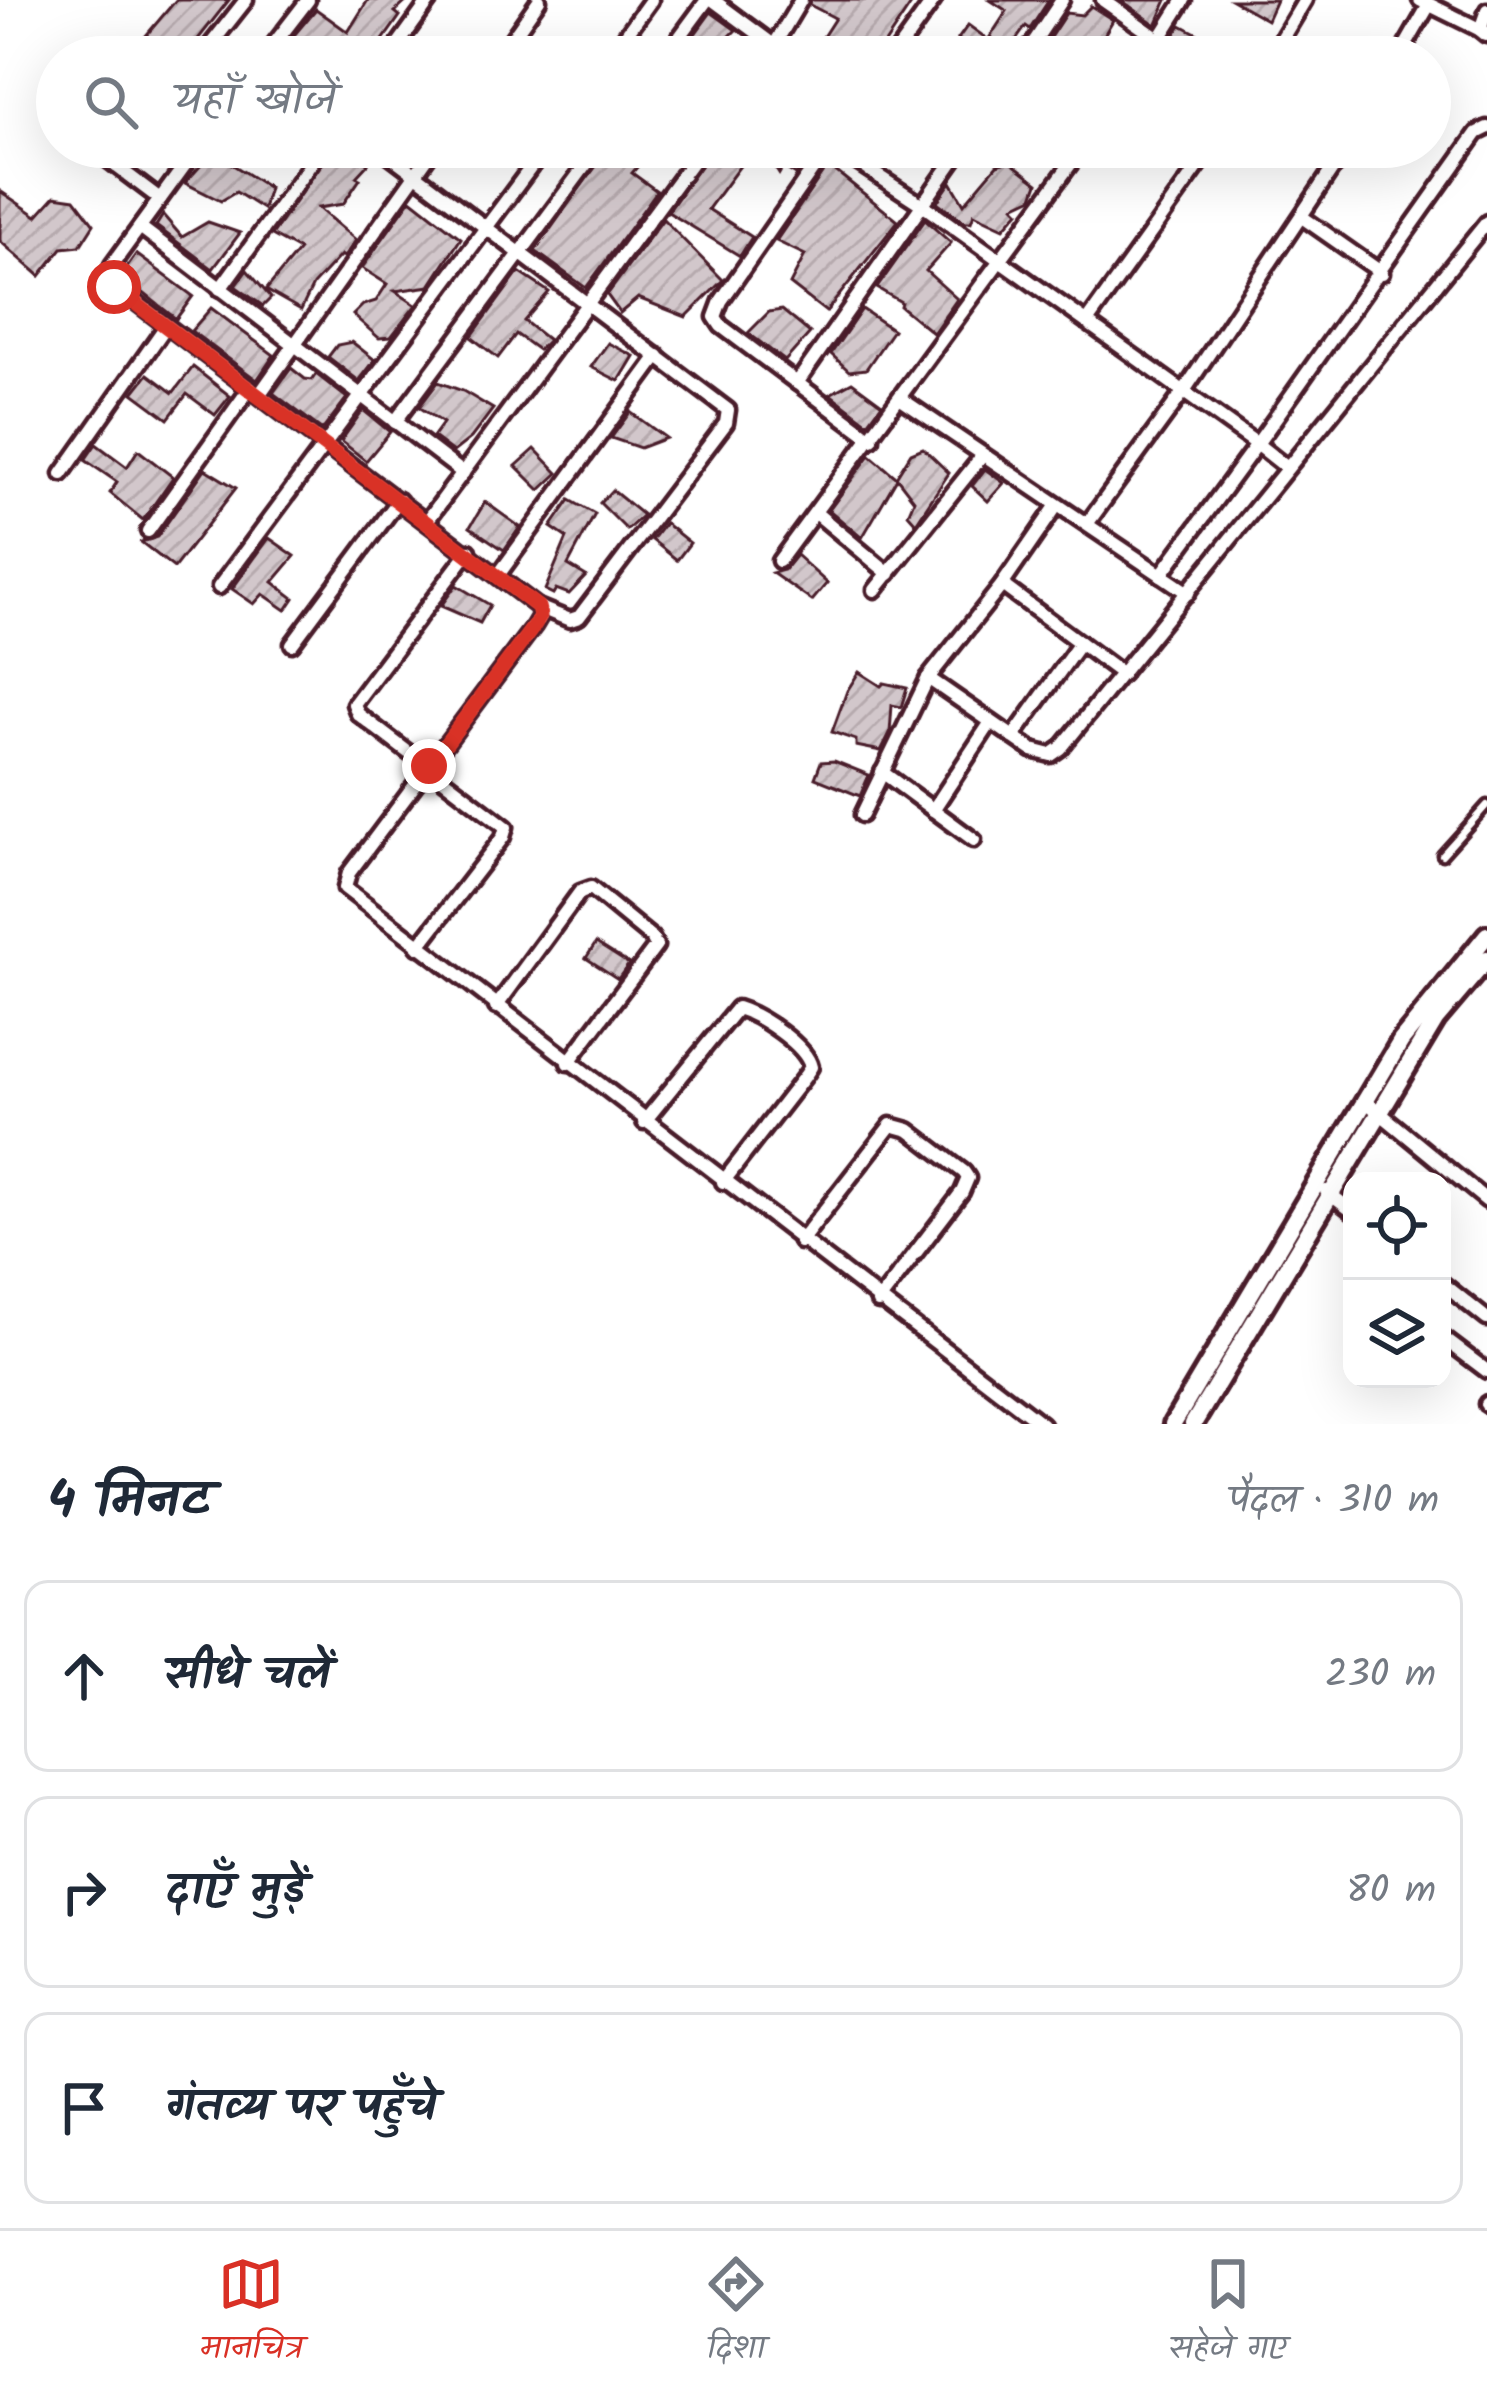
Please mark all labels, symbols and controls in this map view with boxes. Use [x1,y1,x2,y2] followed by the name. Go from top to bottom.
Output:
[36,36,1451,168] search box
[174,66,336,138] text: यहाँ खोजें
[78,69,144,135] icon: search
[87,260,141,314] route start
[402,739,456,793] route end
[1343,1172,1451,1388] map controls
[1343,1172,1451,1280] button: locate
[1343,1280,1451,1388] button: layers
[48,1462,211,1543] text: 4 मिनट
[1229,1471,1439,1533] text: पैदल · 310 m
[165,1640,330,1712] text: सीधे चलें
[51,1643,117,1709] icon: ahead
[1325,1645,1436,1707] text: 230 m
[165,1856,305,1928] text: दाएँ मुड़ें
[51,1859,117,1925] icon: right
[1346,1861,1436,1923] text: 80 m
[165,2072,437,2144] text: गंतव्य पर पहुँचे
[51,2075,117,2141] icon: arrive
[200,2251,303,2376] tab: मानचित्र
[703,2251,769,2376] tab: दिशा
[1169,2251,1287,2376] tab: सहेजे गए

